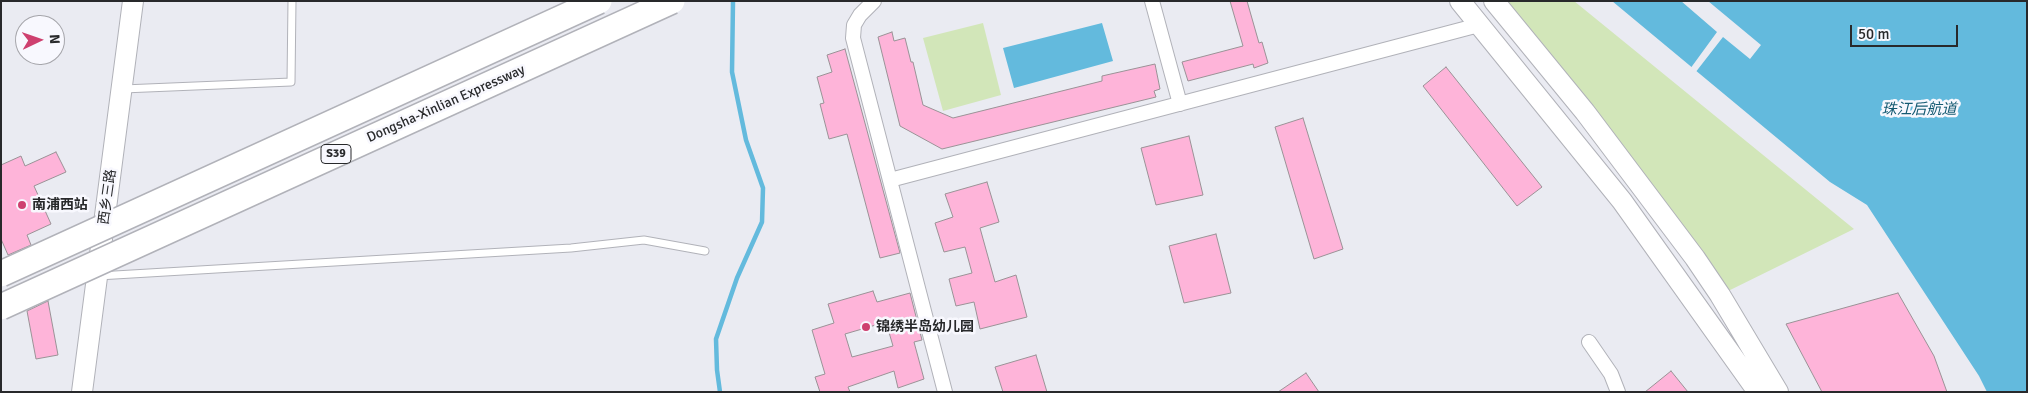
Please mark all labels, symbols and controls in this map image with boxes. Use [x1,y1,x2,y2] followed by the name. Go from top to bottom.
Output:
[15,15,65,65] north arrow
[1853,15,1960,47] scale bar
[1858,25,1889,43] text: 50 m
[46,34,63,45] text: N
[364,61,528,147] street label: Dongsha-Xinlian Expressway
[1882,101,1956,119] water label: 珠江后航道
[321,144,351,164] road number: S39
[96,168,120,226] street label: 西乡三路
[32,197,88,213] place label: 南浦西站
[16,199,28,211] marker: 南浦西站
[876,319,974,335] place label: 锦绣半岛幼儿园
[860,321,872,333] marker: 锦绣半岛幼儿园

